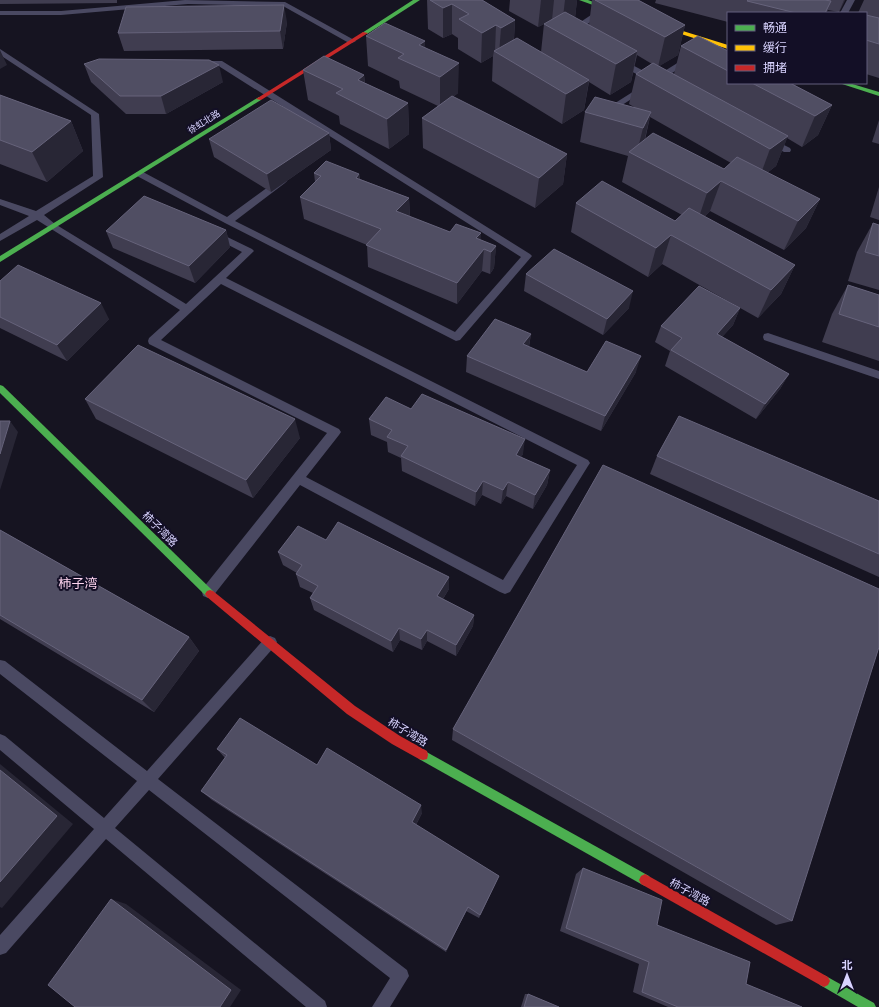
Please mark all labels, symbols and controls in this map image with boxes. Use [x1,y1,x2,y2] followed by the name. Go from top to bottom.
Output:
[727,12,867,84] legend
[763,19,787,36] text: 畅通
[763,39,787,56] text: 缓行
[763,59,787,76] text: 拥堵
[184,107,222,137] street label: 徐虹北路
[139,508,181,550] street label: 柿子湾路
[58,574,98,592] district label: 柿子湾
[386,714,431,749] street label: 柿子湾路
[667,874,713,909] street label: 柿子湾路
[827,955,867,995] north arrow
[842,957,853,972] text: 北

